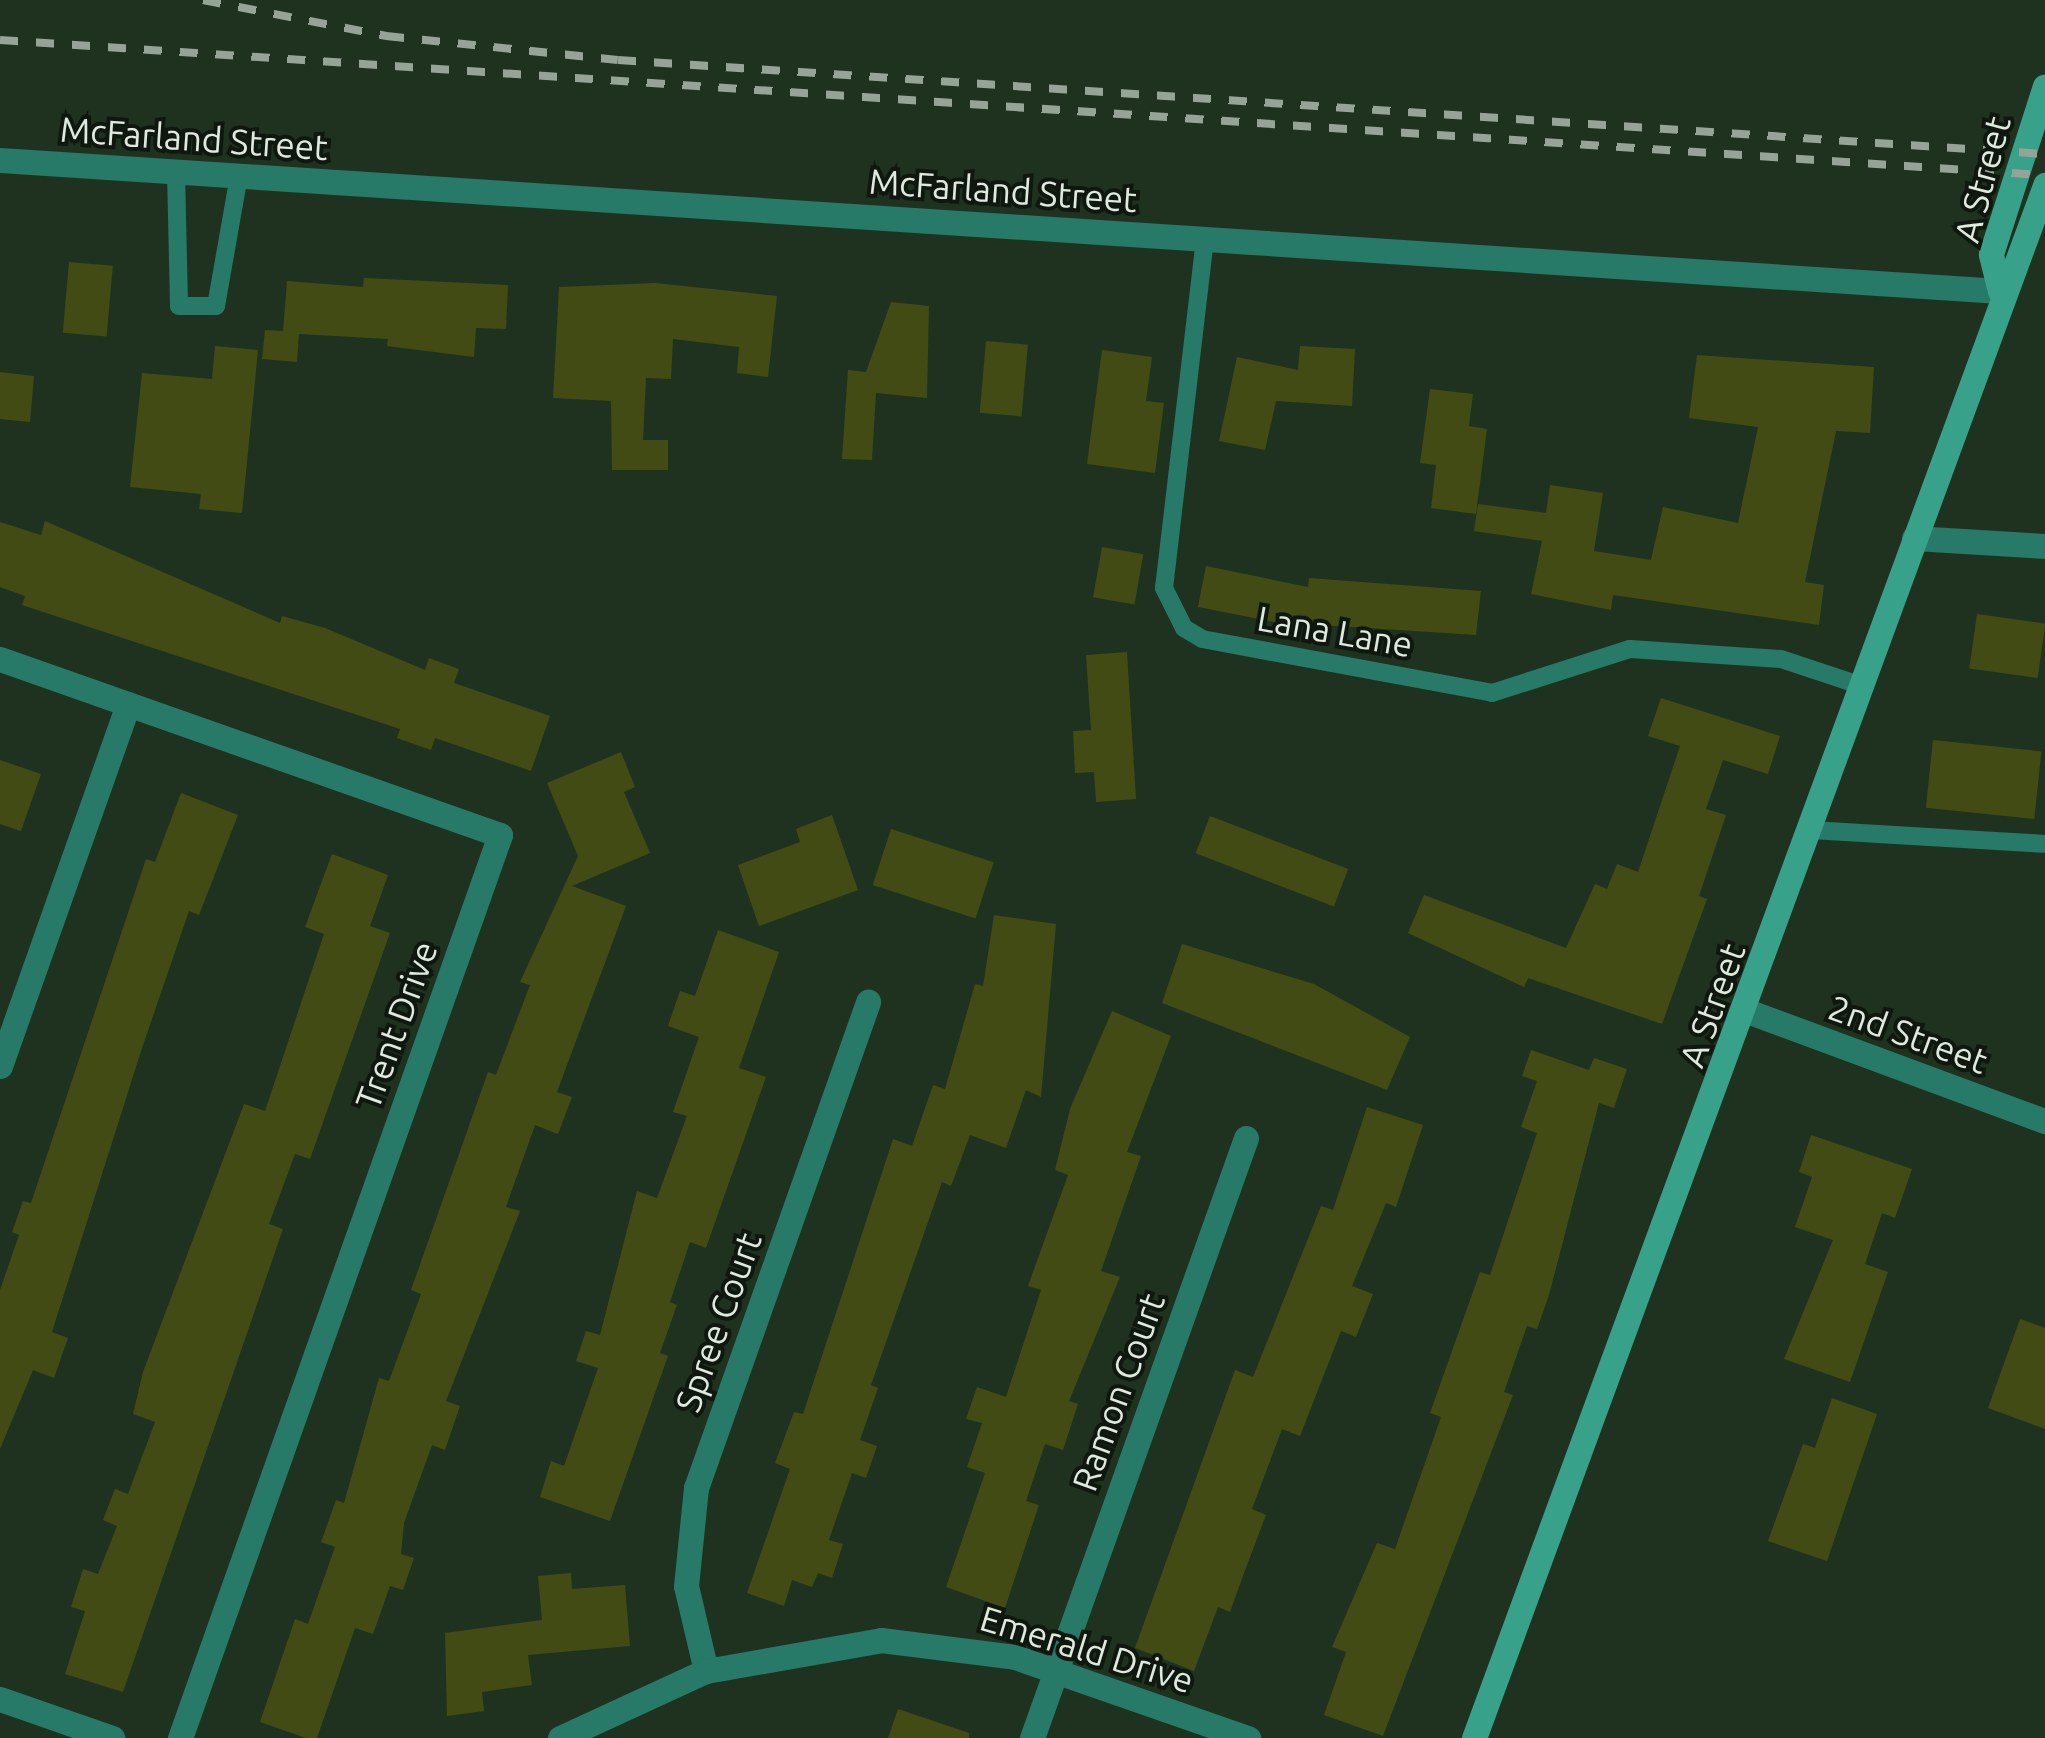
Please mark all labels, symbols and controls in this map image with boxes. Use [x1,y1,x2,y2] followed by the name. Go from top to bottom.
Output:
[59,108,329,168] street label: McFarland Street
[1945,112,2019,246] street label: A Street
[868,160,1138,220] street label: McFarland Street
[1254,597,1416,665] street label: Lana Lane
[346,935,446,1115] street label: Trent Drive
[1670,937,1754,1073] street label: A Street
[1823,986,1993,1082] street label: 2nd Street
[666,1227,770,1417] street label: Spree Court
[1063,1287,1173,1497] street label: Ramon Court
[975,1597,1199,1701] street label: Emerald Drive

